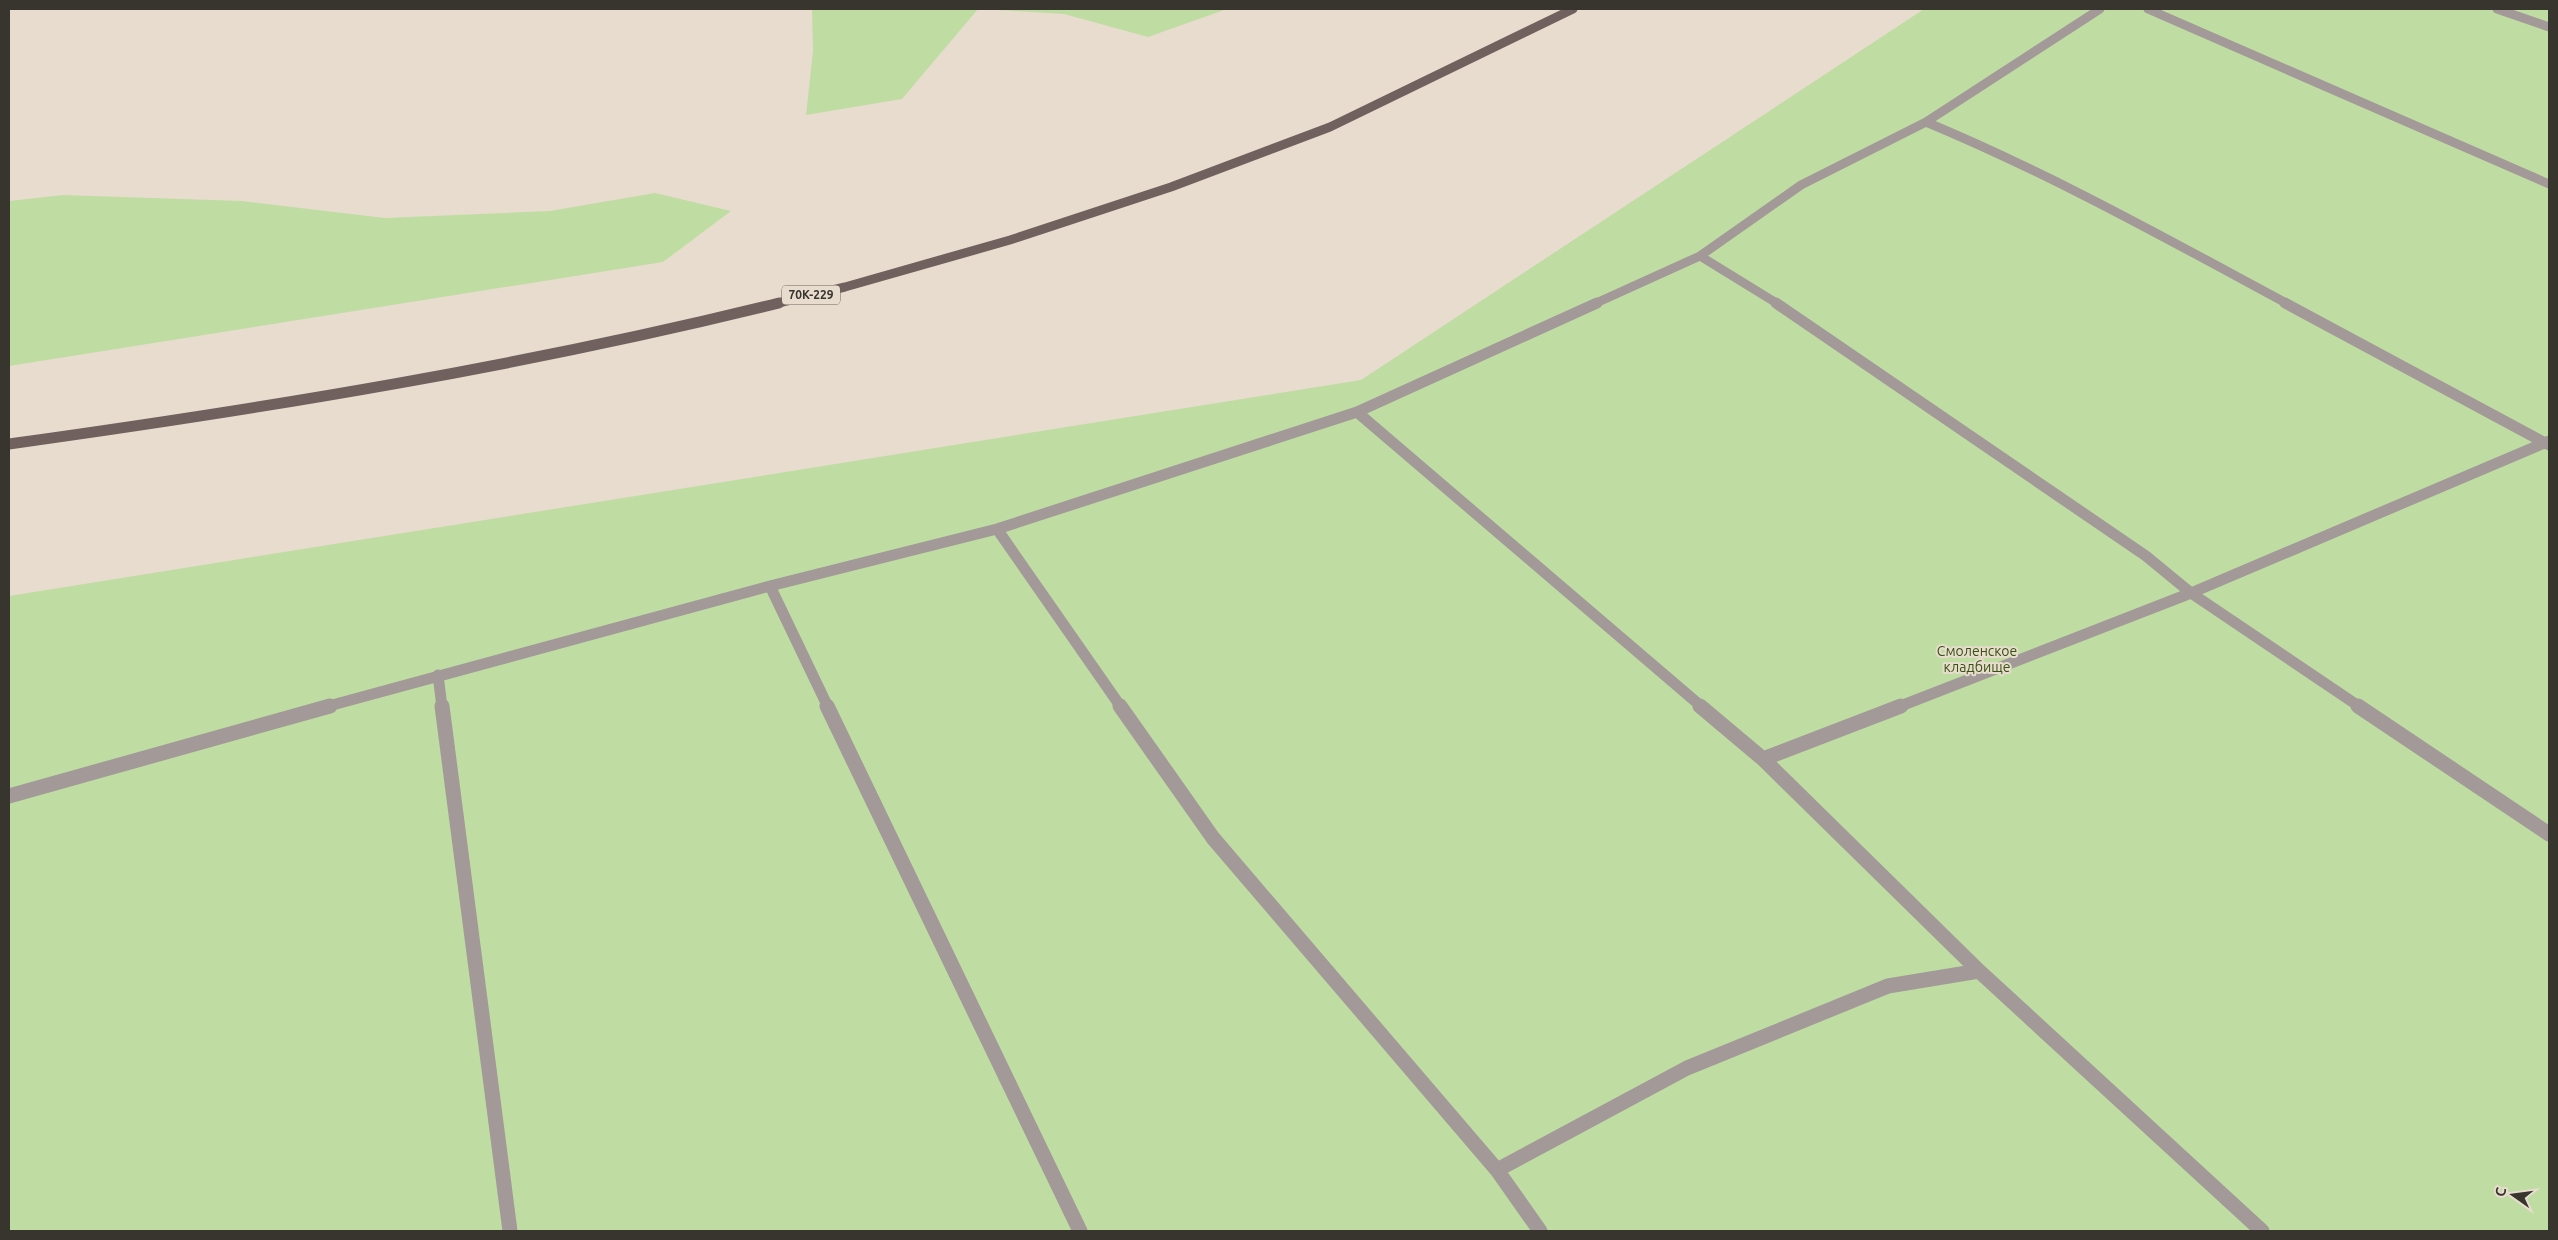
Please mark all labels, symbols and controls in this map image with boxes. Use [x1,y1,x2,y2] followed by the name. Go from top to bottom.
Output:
[782,286,840,304] road number: 70К-229
[1937,643,2017,675] park label: Смоленское кладбище
[2488,1170,2538,1220] north arrow
[2492,1186,2509,1198] text: С

